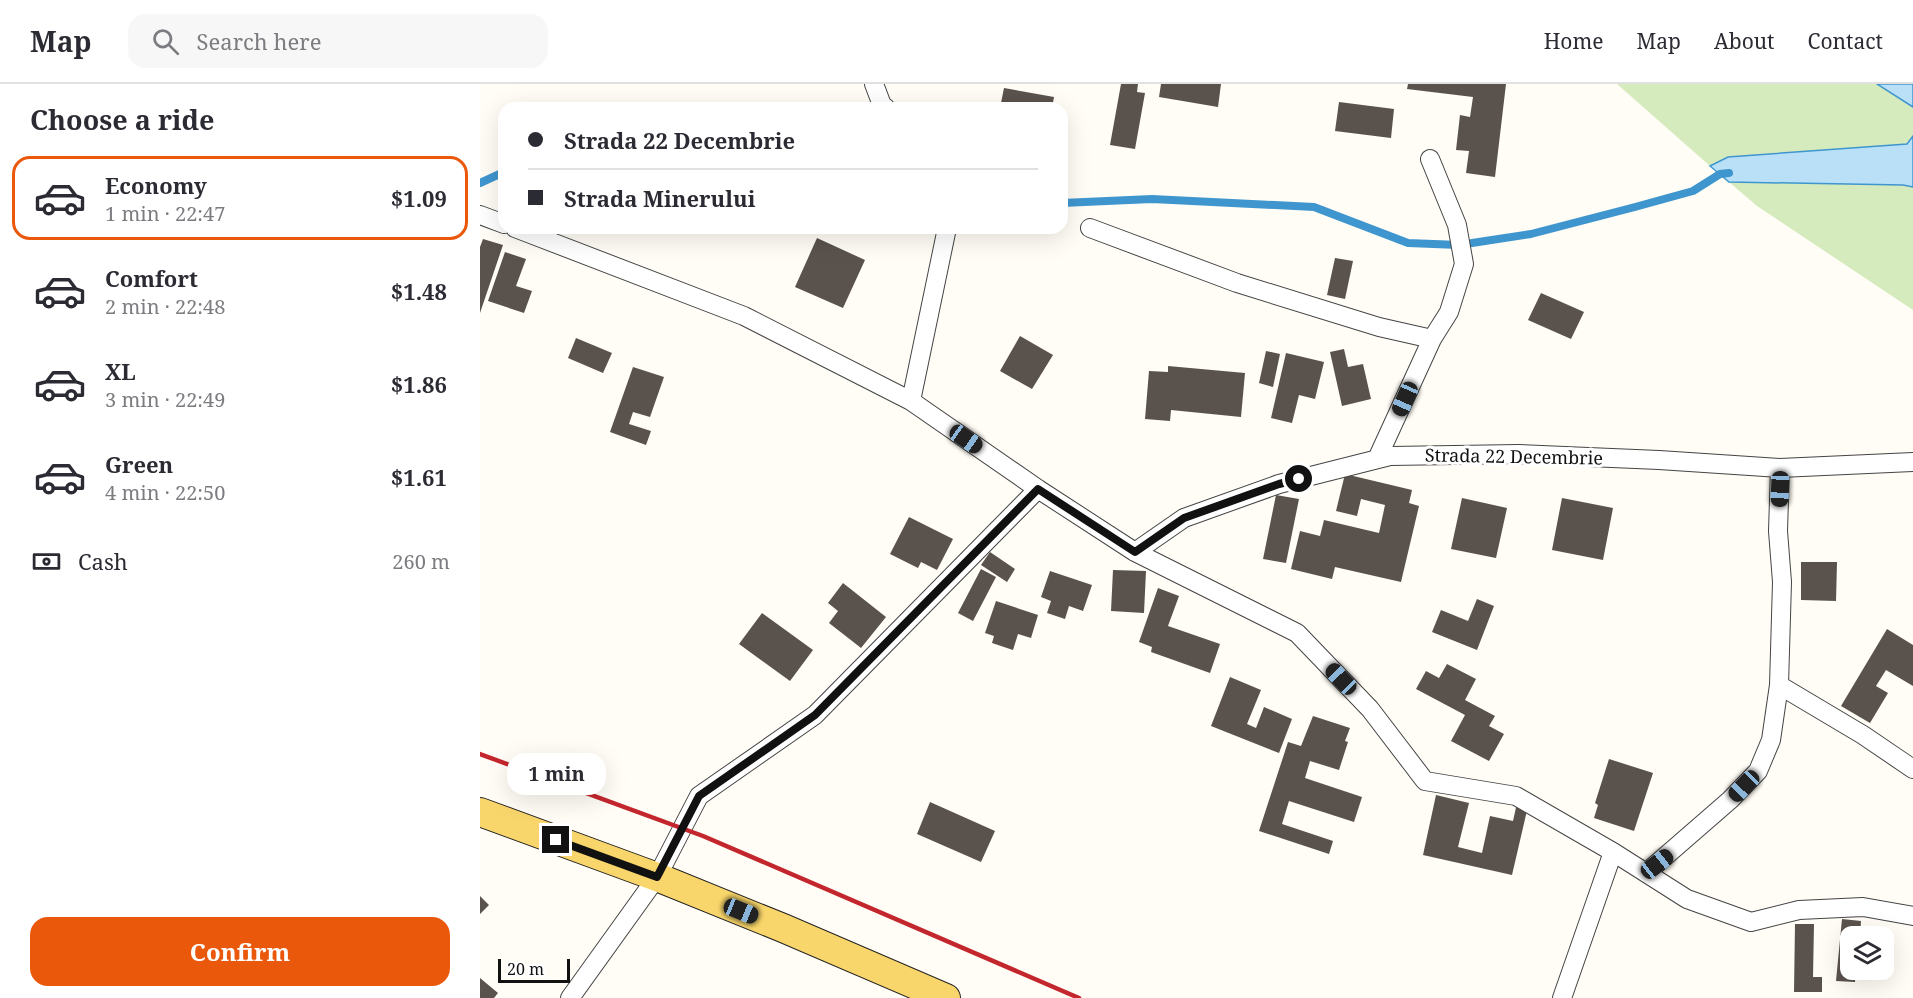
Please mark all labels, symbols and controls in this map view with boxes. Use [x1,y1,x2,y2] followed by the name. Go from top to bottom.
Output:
[128,14,548,68] search box
[30,22,92,60] text: Map
[149,25,182,58] icon: search
[197,26,321,56] text: Search here
[1544,27,1604,55] text: Home
[1637,27,1681,55] text: Map
[1714,27,1775,55] text: About
[1808,27,1883,55] text: Contact
[30,101,215,138] text: Choose a ride
[564,125,795,155] text: Strada 22 Decembrie
[105,170,207,200] text: Economy
[33,171,87,225] icon: car
[391,183,447,213] text: $1.09
[564,183,755,213] text: Strada Minerului
[105,200,225,227] text: 1 min · 22:47
[105,263,198,293] text: Comfort
[33,264,87,318] icon: car
[391,276,447,306] text: $1.48
[105,293,225,320] text: 2 min · 22:48
[105,356,136,386] text: XL
[33,357,87,411] icon: car
[391,369,447,399] text: $1.86
[1389,379,1421,419] car
[105,386,225,413] text: 3 min · 22:49
[946,421,986,457] car
[1425,442,1603,470] street label: Strada 22 Decembrie
[105,449,173,479] text: Green
[33,450,87,504] icon: car
[391,462,447,492] text: $1.61
[1285,465,1312,492] route start
[1770,471,1790,507] car
[105,479,225,506] text: 4 min · 22:50
[30,545,63,578] icon: cash
[78,546,128,576] text: Cash
[392,548,450,575] text: 260 m
[1322,660,1360,698] car
[506,753,605,795] callout: 1 min
[528,760,585,787] text: 1 min
[1725,767,1763,805] car
[542,826,569,853] route end
[1637,846,1677,882] car
[721,896,761,926] car
[30,917,450,986] button: Confirm
[1840,926,1894,980] map controls
[1840,926,1894,980] button: layers
[498,956,570,984] scale bar
[507,958,544,980] text: 20 m

